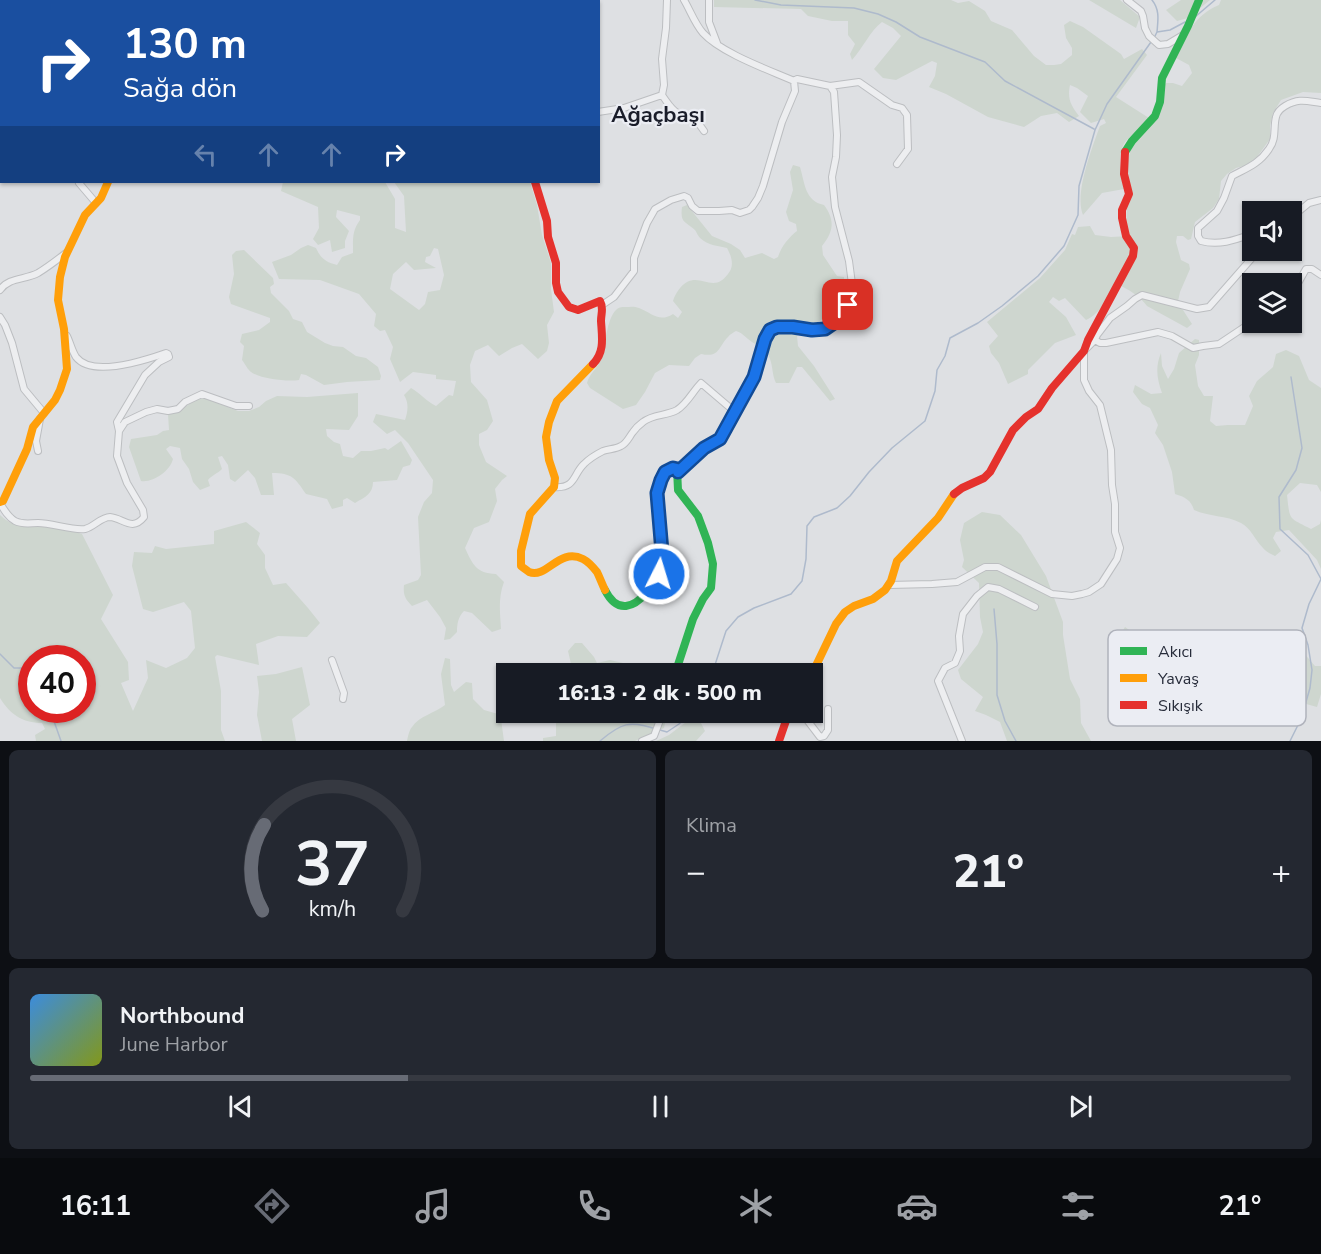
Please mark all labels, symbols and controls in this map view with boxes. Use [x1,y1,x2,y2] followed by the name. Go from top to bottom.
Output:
[123,16,247,73] text: 130 m
[24,24,102,102] icon: right
[123,70,237,107] text: Sağa dön
[611,100,705,130] district label: Ağaçbaşı
[189,138,222,171] icon: left
[252,138,285,171] icon: ahead
[315,138,348,171] icon: ahead
[378,138,411,171] icon: right
[1242,201,1302,333] map controls
[1242,201,1302,261] button: sound
[1242,273,1302,333] button: layers
[822,279,873,330] pin
[831,288,864,321] icon: arrive
[627,542,691,606] position arrow
[1108,630,1306,726] legend
[1158,641,1193,663] text: Akıcı
[18,645,96,723] speed limit sign: 40
[1157,668,1199,690] text: Yavaş
[557,678,762,708] text: 16:13 · 2 dk · 500 m
[1158,695,1204,717] text: Sıkışık
[686,812,737,839] text: Klima
[295,822,370,907] text: 37
[953,842,1024,903] text: 21°
[686,850,706,895] text: −
[1271,850,1291,895] text: +
[309,895,356,925] text: km/h
[120,1001,244,1031] text: Northbound
[120,1031,228,1058] text: June Harbor
[224,1090,257,1123] icon: previous
[644,1090,677,1123] icon: pause
[1064,1090,1097,1123] icon: next
[251,1185,293,1227] icon: directions
[412,1185,454,1227] icon: music
[573,1185,615,1227] icon: phone
[735,1185,777,1227] icon: climate
[896,1185,938,1227] icon: car
[1057,1185,1099,1227] icon: filters
[60,1188,131,1225] text: 16:11
[1219,1188,1261,1225] text: 21°

